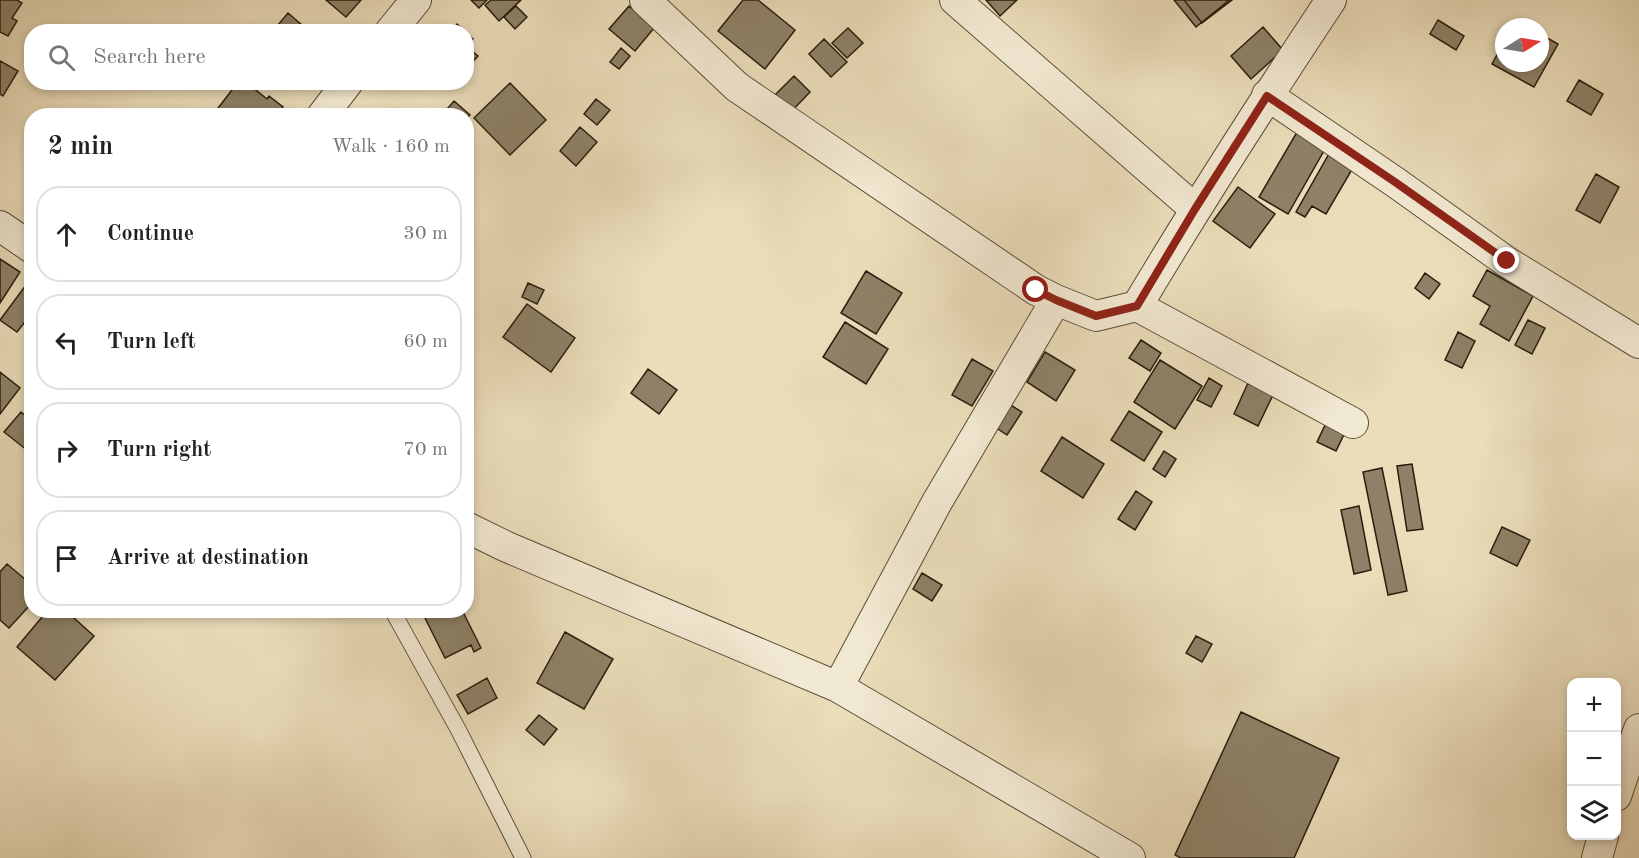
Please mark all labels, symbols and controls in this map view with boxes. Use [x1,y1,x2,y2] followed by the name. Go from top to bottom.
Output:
[1495,18,1549,72] north arrow
[24,24,474,90] search box
[45,41,78,74] icon: search
[93,46,206,68] text: Search here
[48,134,113,160] text: 2 min
[331,137,450,157] text: Walk · 160 m
[50,218,83,251] icon: ahead
[107,223,194,245] text: Continue
[403,224,448,244] text: 30 m
[1493,247,1519,273] route end
[1022,276,1048,302] route start
[50,326,83,359] icon: left
[107,331,196,353] text: Turn left
[403,332,448,352] text: 60 m
[50,434,83,467] icon: right
[107,439,211,461] text: Turn right
[403,440,448,460] text: 70 m
[50,542,83,575] icon: arrive
[107,547,309,569] text: Arrive at destination
[1567,678,1621,840] map controls
[1567,678,1621,732] button: +
[1567,732,1621,786] button: −
[1567,786,1621,840] button: layers

